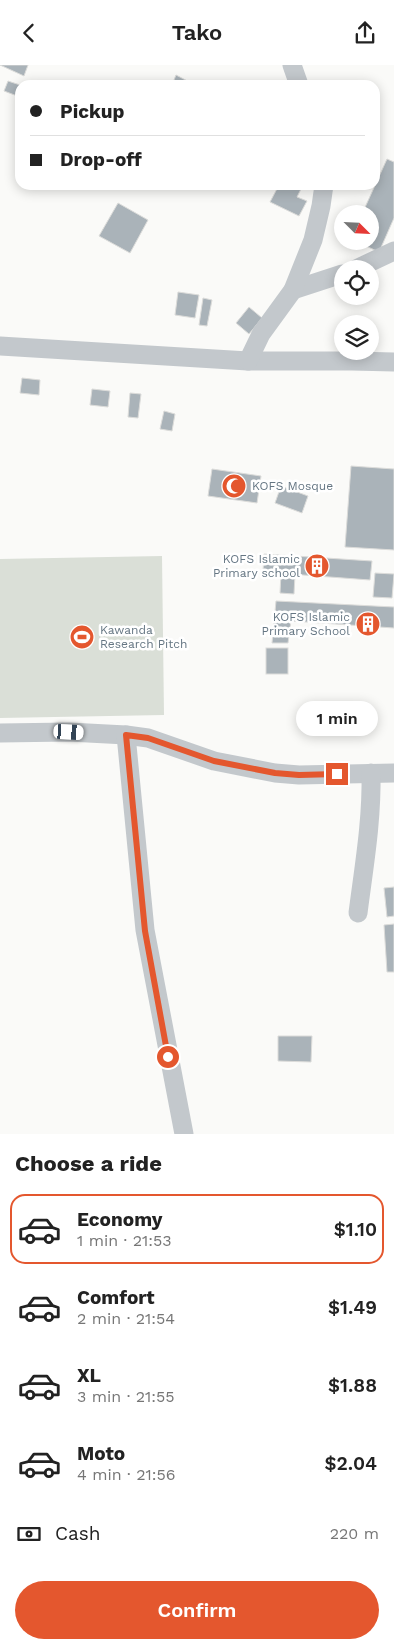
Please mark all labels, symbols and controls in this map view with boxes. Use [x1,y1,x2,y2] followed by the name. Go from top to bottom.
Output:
[15,19,43,47] icon: back
[351,19,379,47] icon: share
[172,20,222,45] text: Tako
[60,100,124,123] text: Pickup
[60,148,142,171] text: Drop-off
[334,205,379,250] north arrow
[334,205,379,360] map controls
[334,260,379,305] button: locate
[334,315,379,360] button: layers
[221,473,247,499] mosque icon: KOFS Mosque
[252,479,333,493] place label: KOFS Mosque
[213,552,300,580] place label: KOFS Islamic Primary school
[304,553,330,579] building icon: KOFS Islamic Primary school
[262,610,350,638] place label: KOFS Islamic Primary School
[355,611,381,637] building icon: KOFS Islamic Primary School
[100,623,187,651] place label: Kawanda Research Pitch
[69,624,95,650] sports icon: Kawanda Research Pitch
[296,701,378,737] callout: 1 min
[316,709,358,728] text: 1 min
[53,724,84,740] car
[326,763,348,785] route end
[157,1046,179,1068] route start
[15,1151,162,1176] text: Choose a ride
[17,1207,62,1252] icon: car
[77,1208,162,1231] text: Economy
[334,1218,377,1241] text: $1.10
[77,1231,172,1250] text: 1 min · 21:53
[17,1285,62,1330] icon: car
[77,1286,155,1309] text: Comfort
[328,1296,377,1319] text: $1.49
[77,1309,175,1328] text: 2 min · 21:54
[17,1363,62,1408] icon: car
[77,1364,101,1387] text: XL
[328,1374,377,1397] text: $1.88
[77,1387,175,1406] text: 3 min · 21:55
[17,1441,62,1486] icon: car
[77,1442,125,1465] text: Moto
[325,1452,377,1475] text: $2.04
[77,1465,176,1484] text: 4 min · 21:56
[15,1520,43,1548] icon: cash
[55,1522,101,1545] text: Cash
[330,1524,379,1543] text: 220 m
[15,1581,379,1639] button: Confirm

